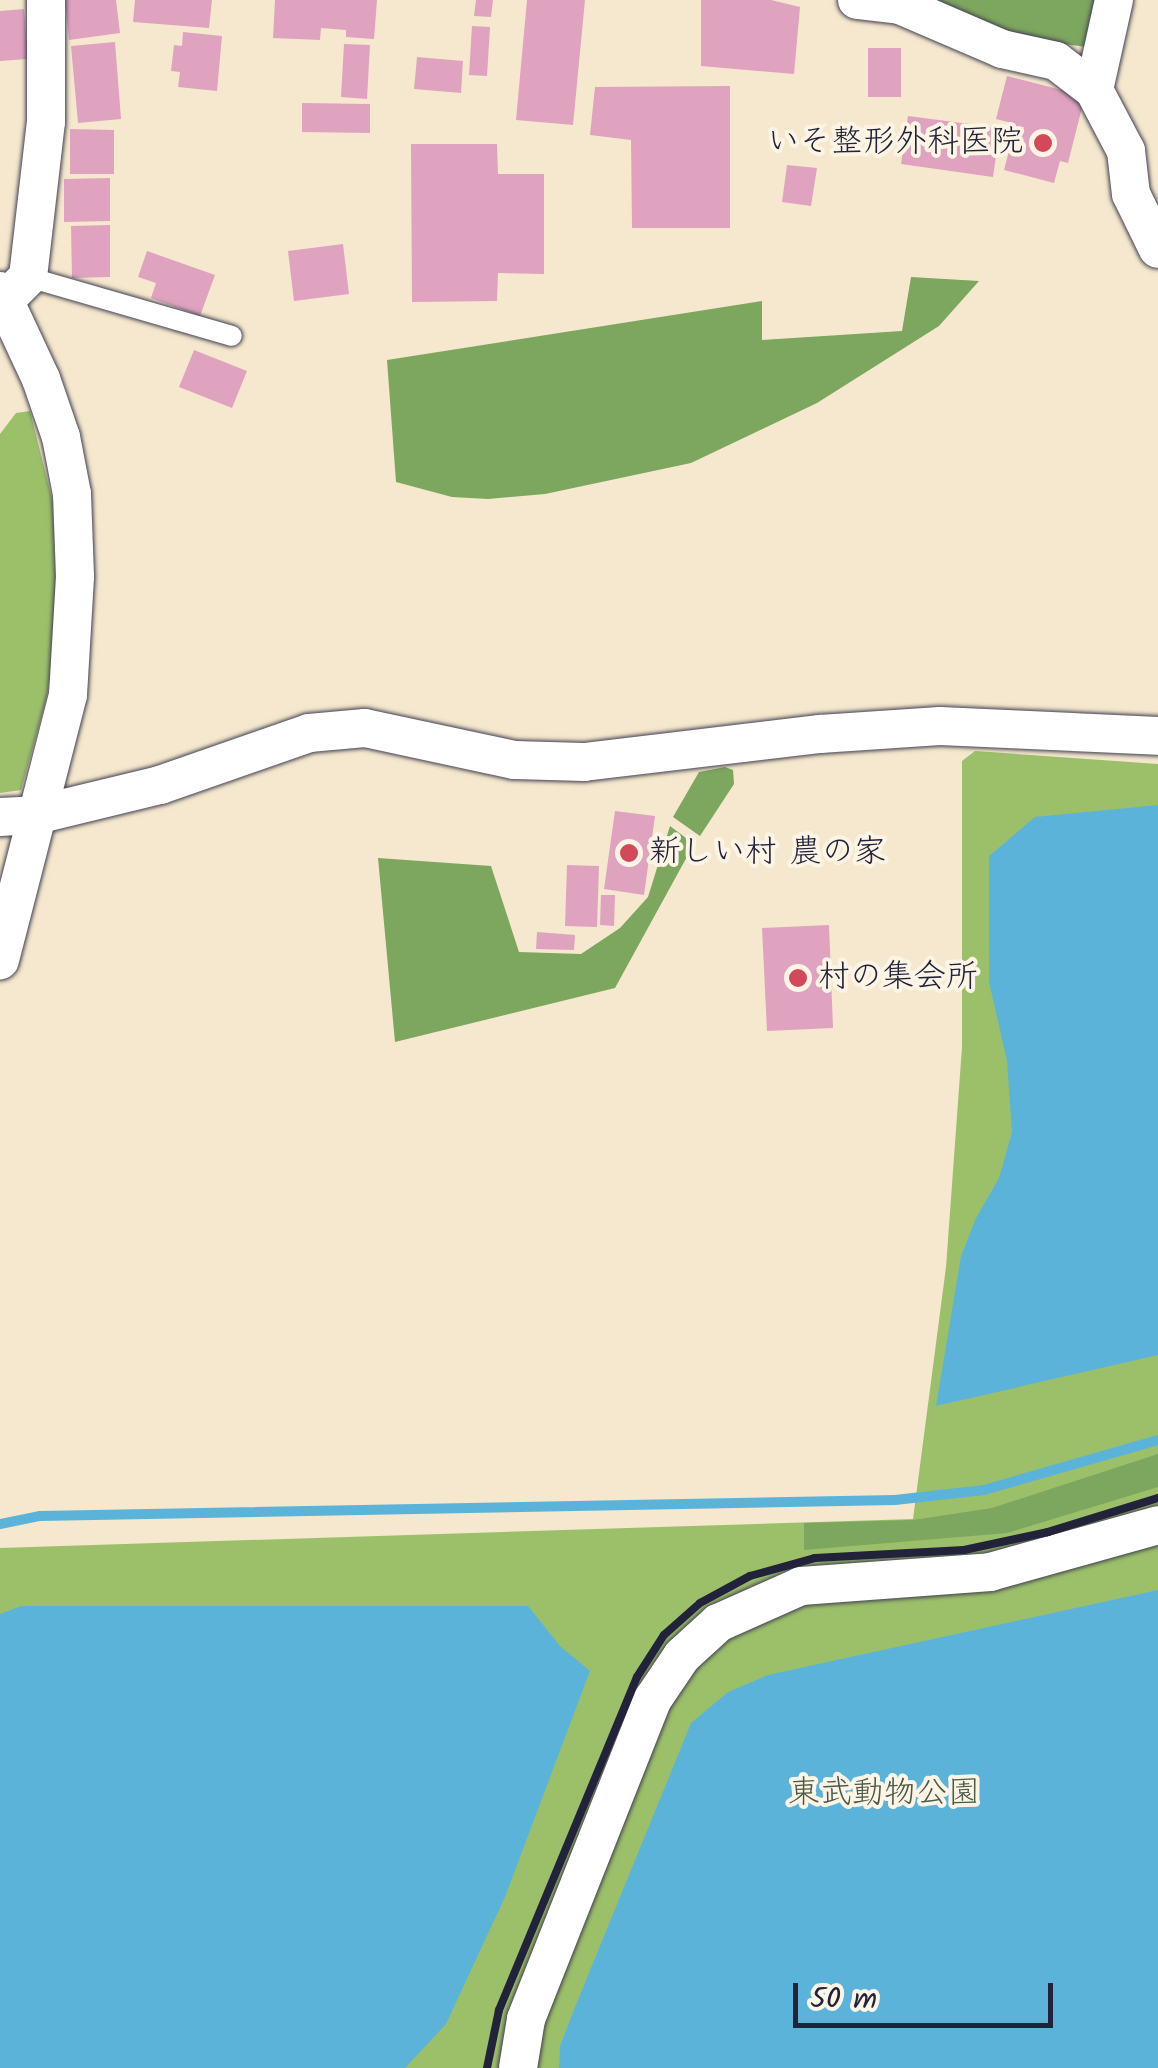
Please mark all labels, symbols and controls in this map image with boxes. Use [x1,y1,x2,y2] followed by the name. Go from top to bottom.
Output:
[767,124,1023,162] place label: いそ整形外科医院
[1032,132,1054,154] marker: いそ整形外科医院
[649,834,886,872] place label: 新しい村 農の家
[618,842,640,864] marker: 新しい村 農の家
[818,959,978,997] place label: 村の集会所
[787,967,809,989] marker: 村の集会所
[788,1775,980,1813] park label: 東武動物公園
[798,1963,1058,2025] scale bar
[810,1976,877,2024] text: 50 m

